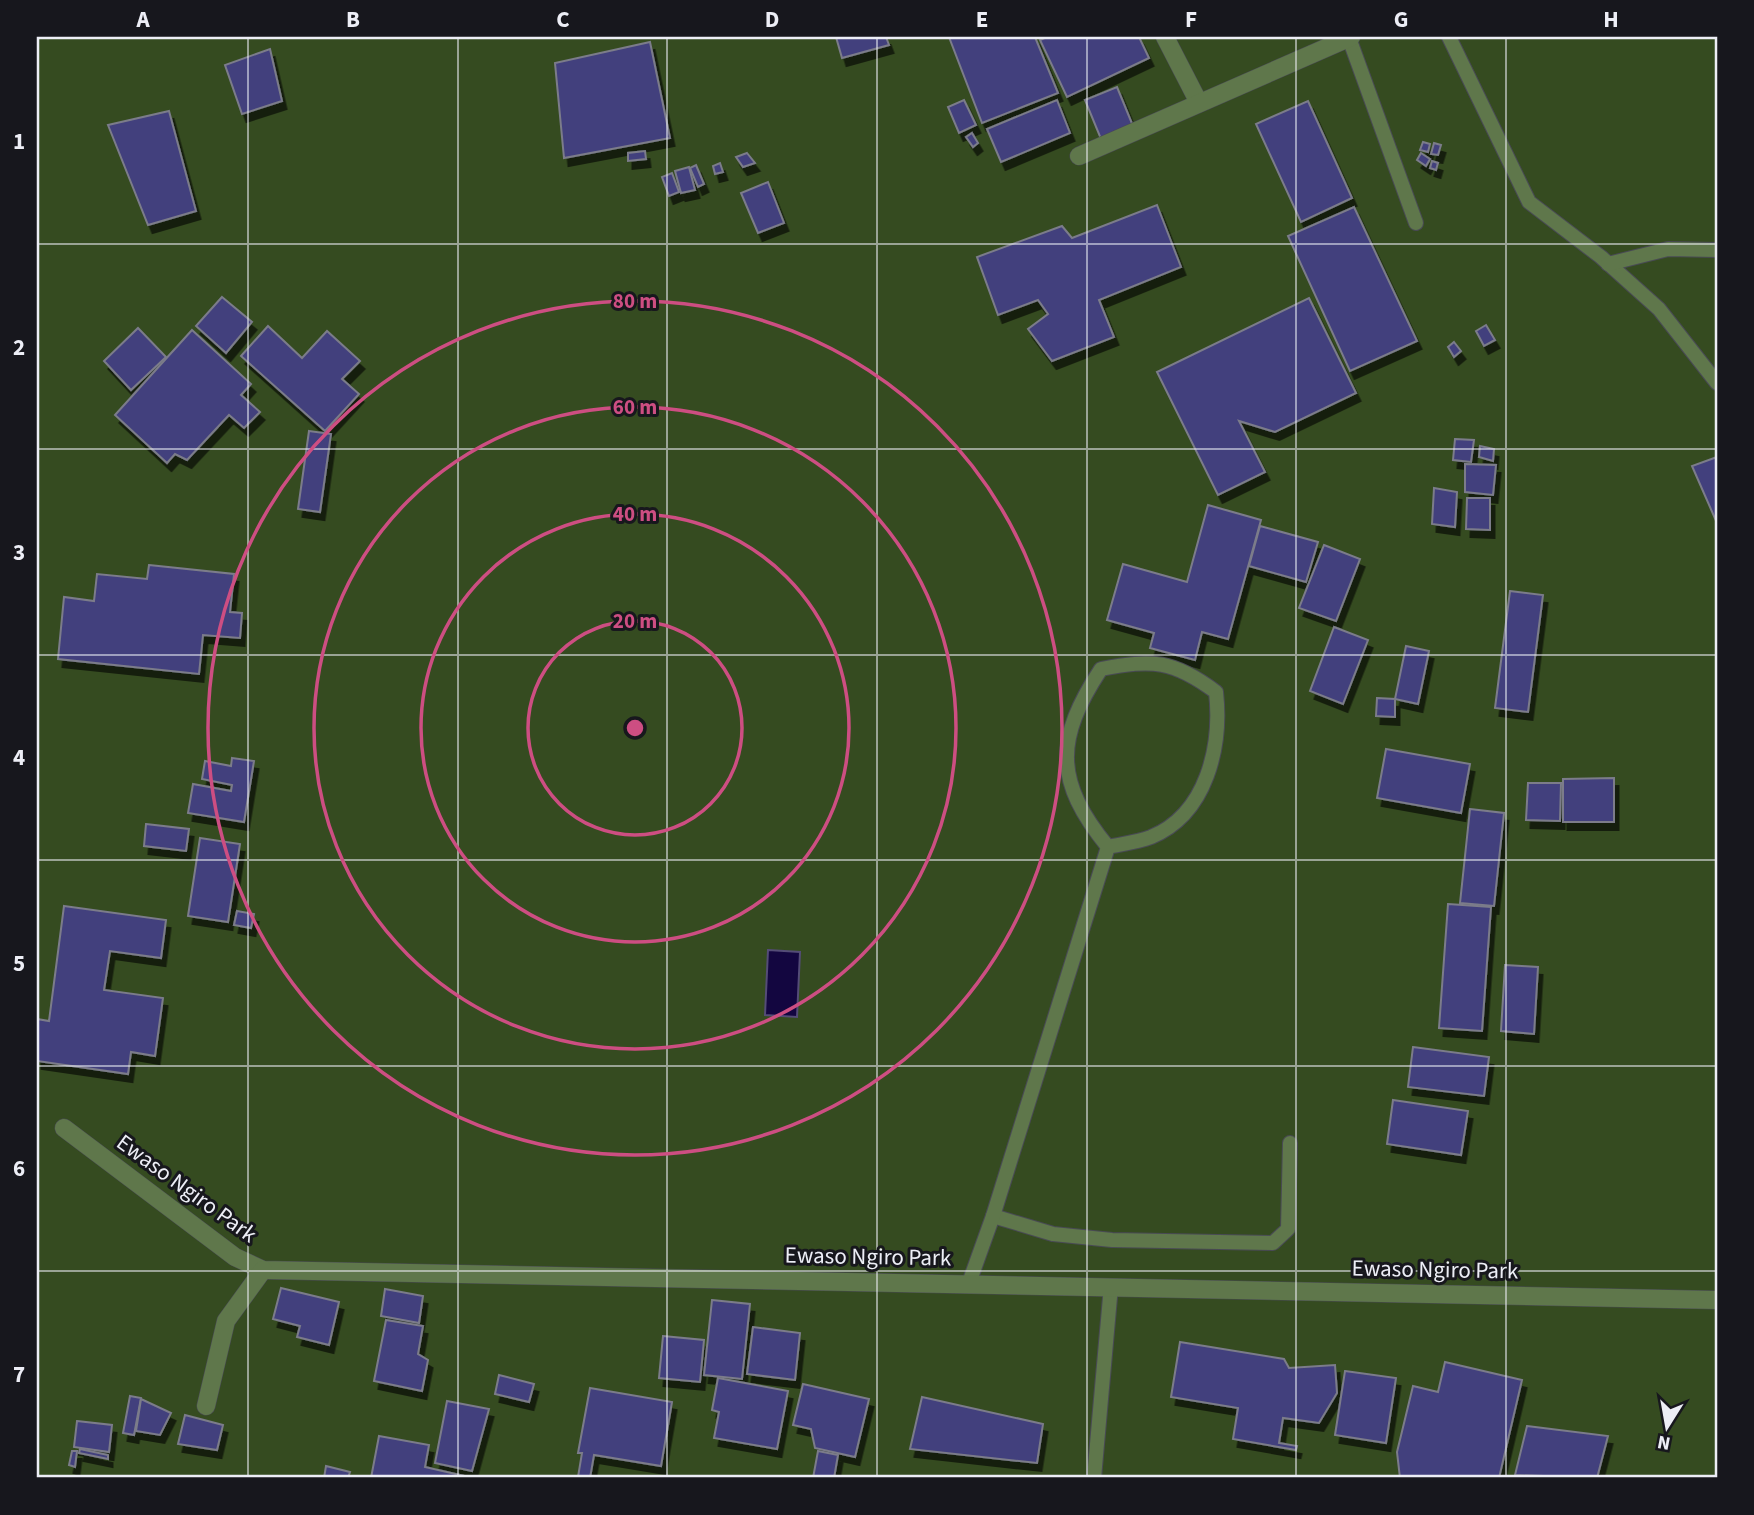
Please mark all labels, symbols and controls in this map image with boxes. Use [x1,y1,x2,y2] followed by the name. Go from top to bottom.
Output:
[135,3,150,36] text: A
[346,3,360,36] text: B
[556,3,570,36] text: C
[765,3,779,36] text: D
[976,3,988,36] text: E
[1185,3,1197,36] text: F
[1394,3,1408,36] text: G
[1603,3,1619,36] text: H
[13,125,25,158] text: 1
[613,286,657,316] text: 80 m
[13,331,25,364] text: 2
[613,392,657,422] text: 60 m
[613,499,657,529] text: 40 m
[13,536,25,569] text: 3
[613,606,657,636] text: 20 m
[623,716,647,740] centre of rings
[13,741,25,774] text: 4
[13,947,25,980] text: 5
[110,1126,264,1251] street label: Ewaso Ngiro Park
[13,1152,25,1185] text: 6
[784,1239,952,1274] street label: Ewaso Ngiro Park
[1351,1252,1519,1287] street label: Ewaso Ngiro Park
[13,1358,25,1391] text: 7
[1632,1392,1702,1462] north arrow
[1655,1428,1673,1457] text: N

